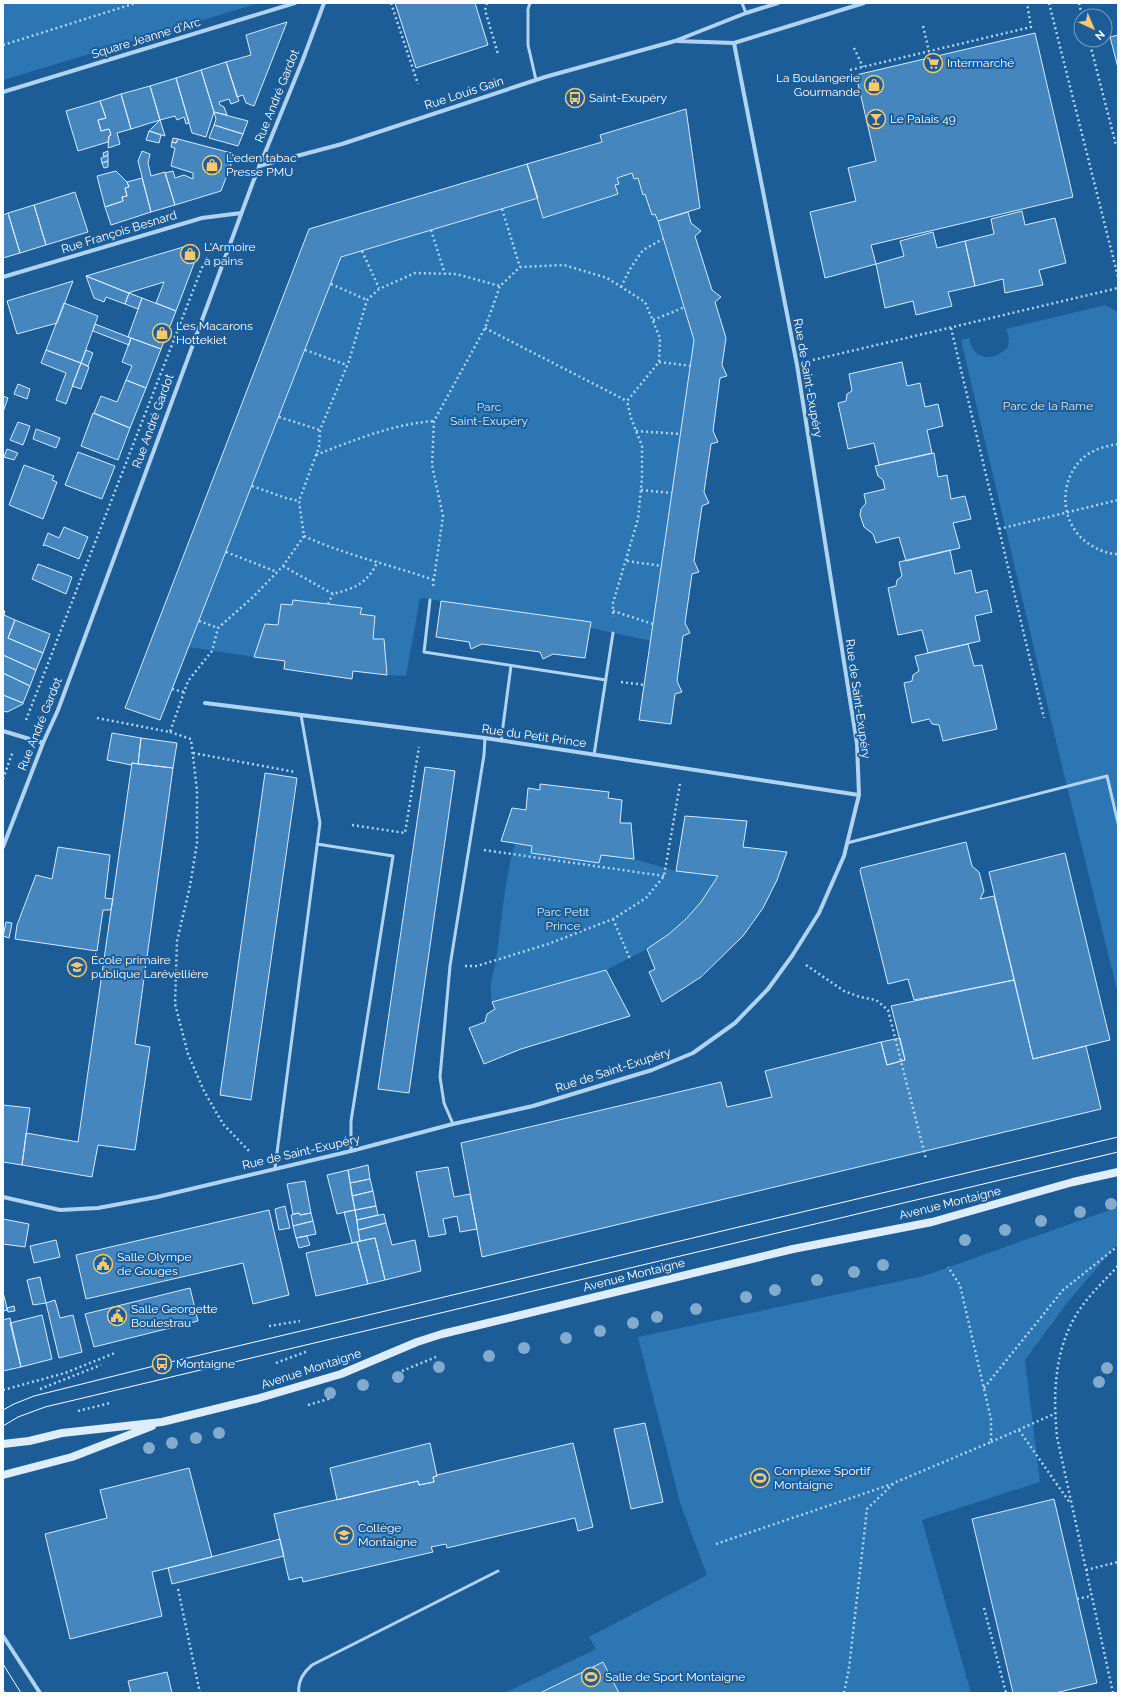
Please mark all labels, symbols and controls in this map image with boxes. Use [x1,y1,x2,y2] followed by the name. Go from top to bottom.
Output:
[1073,8,1113,48] north arrow
[90,15,203,61] street label: Square Jeanne d'Arc
[1092,27,1107,42] text: N
[252,47,302,145] street label: Rue André Gardot
[922,52,944,74] supermarket icon: Intermarché
[947,56,1014,70] place label: Intermarché
[776,71,860,99] place label: La Boulangerie Gourmande
[423,74,505,112] street label: Rue Louis Gain
[863,74,885,96] shop icon: La Boulangerie Gourmande
[564,87,586,109] bus stop icon: Saint-Exupéry
[589,91,668,105] place label: Saint-Exupéry
[865,108,887,130] bar icon: Le Palais 49
[890,112,956,126] place label: Le Palais 49
[226,151,297,179] place label: L'eden tabac Presse PMU
[201,154,223,176] shop icon: L'eden tabac Presse PMU
[59,208,179,256] street label: Rue François Besnard
[204,240,256,268] place label: L'Armoire à pains
[179,243,201,265] shop icon: L'Armoire à pains
[791,317,825,439] street label: Rue de Saint-Exupéry
[176,319,253,347] place label: Les Macarons Hottekiet
[151,322,173,344] shop icon: Les Macarons Hottekiet
[129,372,177,470] street label: Rue André Gardot
[1003,399,1093,413] park label: Parc de la Rame
[450,400,529,428] park label: Parc Saint-Exupéry
[843,638,873,760] street label: Rue de Saint-Exupéry
[15,675,65,773] street label: Rue André Gardot
[481,722,587,750] street label: Rue du Petit Prince
[537,905,589,933] park label: Parc Petit Prince
[91,953,208,981] place label: École primaire publique Larévellière
[66,956,88,978] school or university icon: École primaire publique Larévellière
[553,1045,673,1095] street label: Rue de Saint-Exupéry
[241,1132,362,1172] street label: Rue de Saint-Exupéry
[898,1184,1002,1222] street label: Avenue Montaigne
[117,1250,192,1278] place label: Salle Olympe de Gouges
[92,1253,114,1275] public building icon: Salle Olympe de Gouges
[582,1256,686,1294] street label: Avenue Montaigne
[131,1302,218,1330] place label: Salle Georgette Boulestrau
[106,1305,128,1327] public building icon: Salle Georgette Boulestrau
[259,1346,363,1392] street label: Avenue Montaigne
[151,1353,173,1375] bus stop icon: Montaigne
[176,1357,235,1371] place label: Montaigne
[774,1464,871,1492] place label: Complexe Sportif Montaigne
[749,1467,771,1489] sports icon: Complexe Sportif Montaigne
[358,1521,417,1549] place label: Collège Montaigne
[333,1524,355,1546] school or university icon: Collège Montaigne
[580,1666,602,1688] sports icon: Salle de Sport Montaigne
[605,1670,745,1684] place label: Salle de Sport Montaigne

